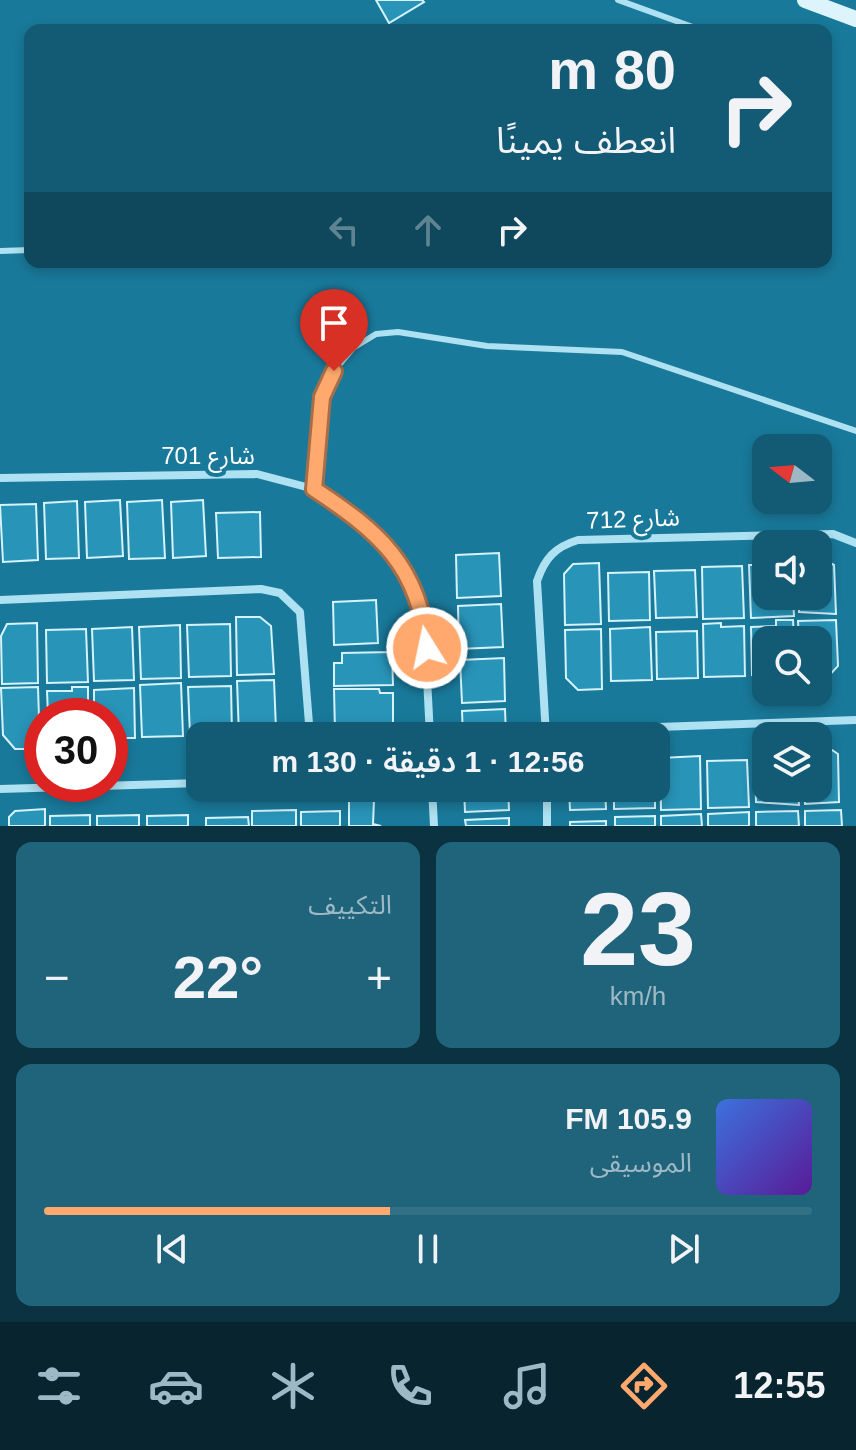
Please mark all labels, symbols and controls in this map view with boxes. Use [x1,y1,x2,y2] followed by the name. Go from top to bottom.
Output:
[548,38,676,101] text: 80 m
[704,56,808,160] icon: right
[496,120,676,161] text: انعطف يمينًا
[322,208,366,252] icon: left
[406,208,450,252] icon: ahead
[490,208,534,252] icon: right
[300,289,368,371] pin
[312,301,356,345] icon: arrive
[752,434,832,514] north arrow
[752,434,832,802] map controls
[161,442,255,473] street label: شارع 701
[586,503,680,538] street label: شارع 712
[752,530,832,610] button: sound
[385,606,469,690] position arrow
[752,626,832,706] button: search
[24,698,128,802] speed limit sign: 30
[752,722,832,802] button: layers
[272,745,584,778] text: 12:56 · 1 دقيقة · 130 m
[580,871,696,987] text: 23
[308,890,392,920] text: التكييف
[173,944,263,1011] text: 22°
[44,953,70,1002] text: −
[366,953,392,1002] text: +
[610,981,666,1011] text: km/h
[565,1102,692,1135] text: 105.9 FM
[590,1148,692,1178] text: الموسيقى
[150,1227,194,1271] icon: previous
[406,1227,450,1271] icon: pause
[662,1227,706,1271] icon: next
[31,1358,87,1414] icon: filters
[148,1358,204,1414] icon: car
[265,1358,321,1414] icon: climate
[382,1358,438,1414] icon: phone
[499,1358,555,1414] icon: music
[616,1358,672,1414] icon: directions
[733,1365,825,1406] text: 12:55

